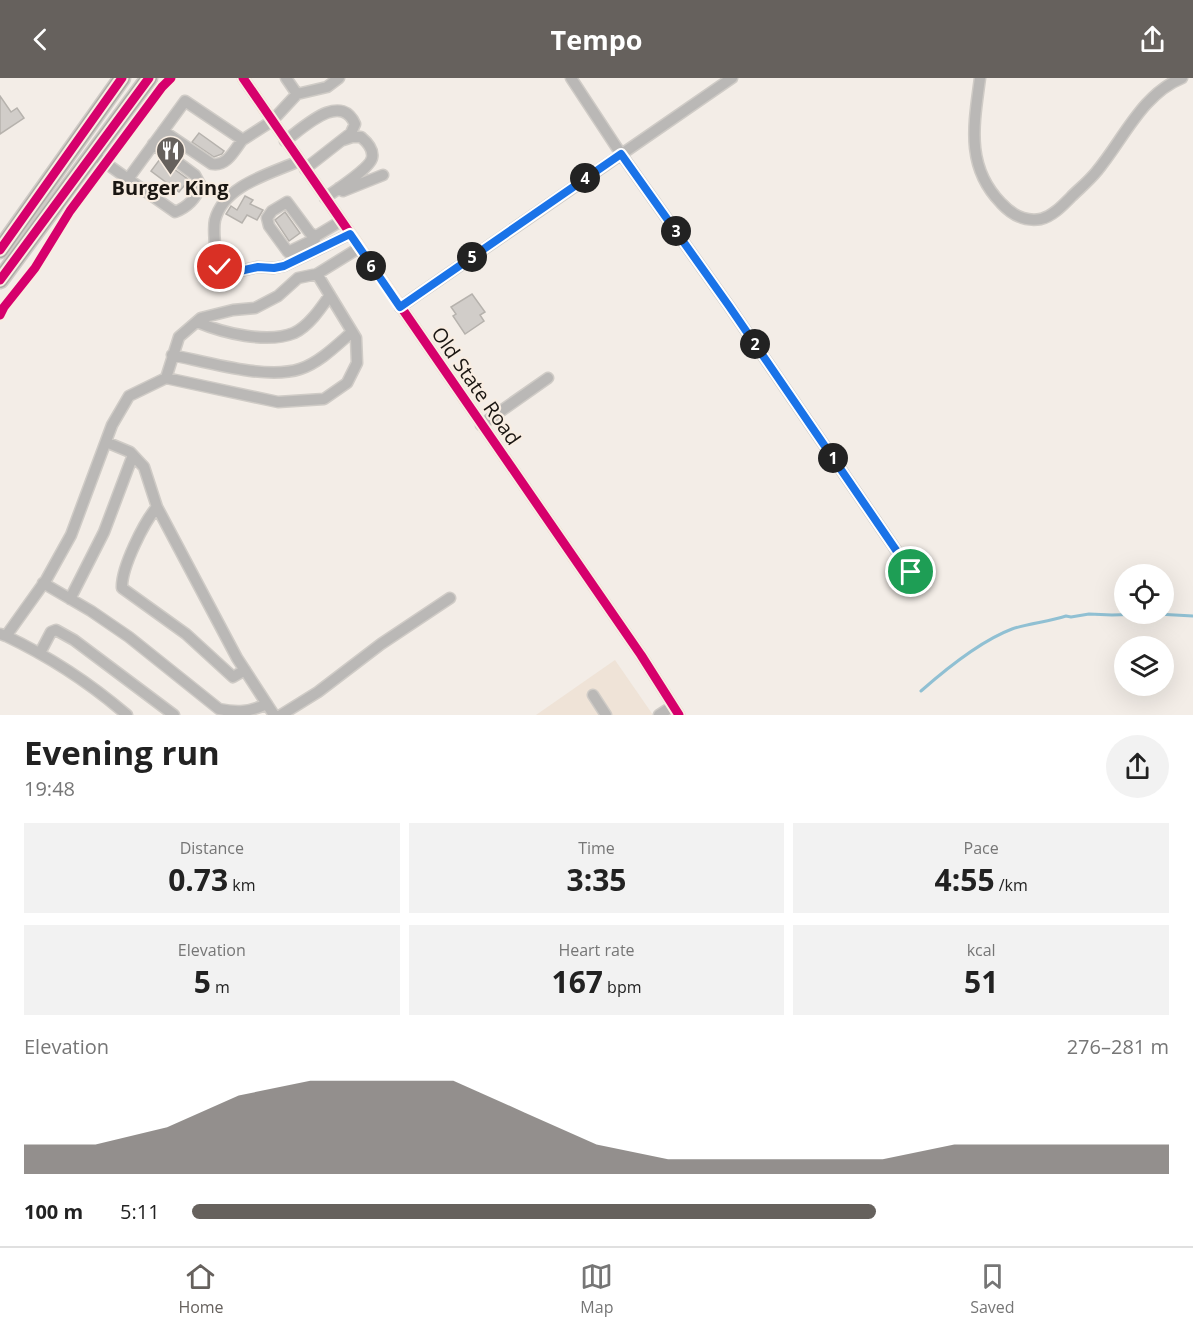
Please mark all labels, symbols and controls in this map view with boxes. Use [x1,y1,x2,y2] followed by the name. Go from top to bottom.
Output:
[551,21,642,58] text: Tempo
[24,23,57,56] icon: back
[1136,23,1169,56] icon: share
[154,134,186,176] restaurant icon: Burger King
[570,163,600,193] pin: 4
[580,167,590,189] text: 4
[112,174,229,201] place label: Burger King
[661,216,691,246] pin: 3
[671,220,681,242] text: 3
[194,241,245,292] pin
[457,242,487,272] pin: 5
[467,246,477,268] text: 5
[203,250,236,283] icon: check
[356,251,386,281] pin: 6
[366,255,376,277] text: 6
[426,321,527,450] street label: Old State Road
[740,329,770,359] pin: 2
[750,333,760,355] text: 2
[818,443,848,473] pin: 1
[828,447,838,469] text: 1
[885,546,936,597] pin
[894,555,927,588] icon: arrive
[1114,564,1174,696] map controls
[1114,564,1174,624] button: locate
[1114,636,1174,696] button: layers
[24,730,220,775] text: Evening run
[1106,735,1169,798] button: share
[24,775,75,802] text: 19:48
[180,837,244,859] text: Distance
[578,837,615,859] text: Time
[964,837,999,859] text: Pace
[168,859,228,900] text: 0.73
[566,859,627,900] text: 3:35
[935,859,995,900] text: 4:55
[228,874,256,896] text: km
[995,874,1028,896] text: /km
[178,939,246,961] text: Elevation
[558,939,635,961] text: Heart rate
[967,939,996,961] text: kcal
[194,961,211,1002] text: 5
[551,961,603,1002] text: 167
[964,961,998,1002] text: 51
[211,976,230,998] text: m
[603,976,642,998] text: bpm
[24,1033,109,1060] text: Elevation
[1067,1033,1169,1060] text: 276–281 m
[24,1198,83,1225] text: 100 m
[120,1198,160,1225] text: 5:11
[178,1260,224,1318] tab: Home
[580,1260,613,1318] tab: Map
[970,1260,1015,1318] tab: Saved

